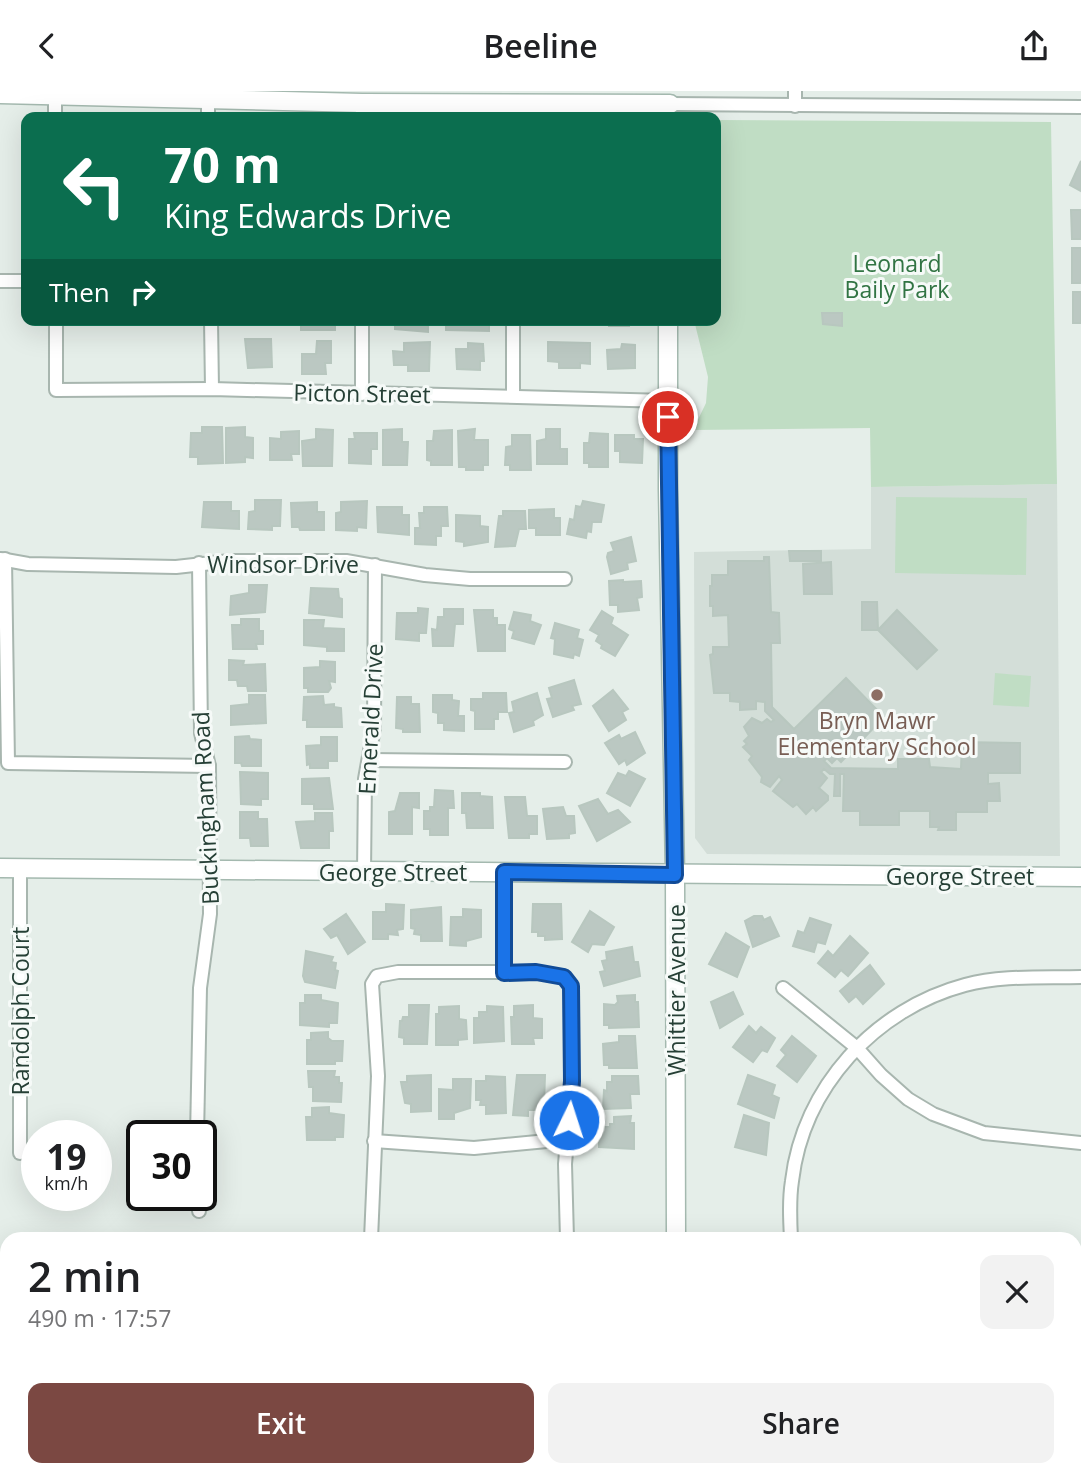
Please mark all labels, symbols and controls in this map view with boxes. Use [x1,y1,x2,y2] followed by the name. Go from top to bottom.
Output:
[483,24,598,67] text: Beeline
[28,27,66,65] icon: back
[1015,27,1053,65] icon: share
[164,131,281,197] text: 70 m
[49,140,140,231] icon: left
[164,194,451,237] text: King Edwards Drive
[845,247,949,305] park label: Leonard Baily Park
[124,273,162,311] icon: right
[49,274,110,310] text: Then
[293,376,431,410] street label: Picton Street
[638,387,698,447] pin
[649,398,687,436] icon: arrive
[207,548,359,580] street label: Windsor Drive
[350,643,390,795] street label: Emerald Drive
[869,687,885,703] marker: Bryn Mawr Elementary School
[778,704,976,762] place label: Bryn Mawr Elementary School
[184,711,226,905] street label: Buckingham Road
[319,856,467,888] street label: George Street
[886,860,1034,892] street label: George Street
[660,904,692,1076] street label: Whittier Avenue
[4,927,36,1095] street label: Randolph Court
[532,1083,606,1157] position arrow
[126,1120,217,1211] speed limit sign: 30
[46,1133,87,1180] text: 19
[45,1171,88,1195] text: km/h
[28,1247,141,1304] text: 2 min
[980,1255,1054,1329] button: close
[28,1302,171,1334] text: 490 m · 17:57
[28,1383,534,1463] button: Exit
[548,1383,1054,1463] button: Share

